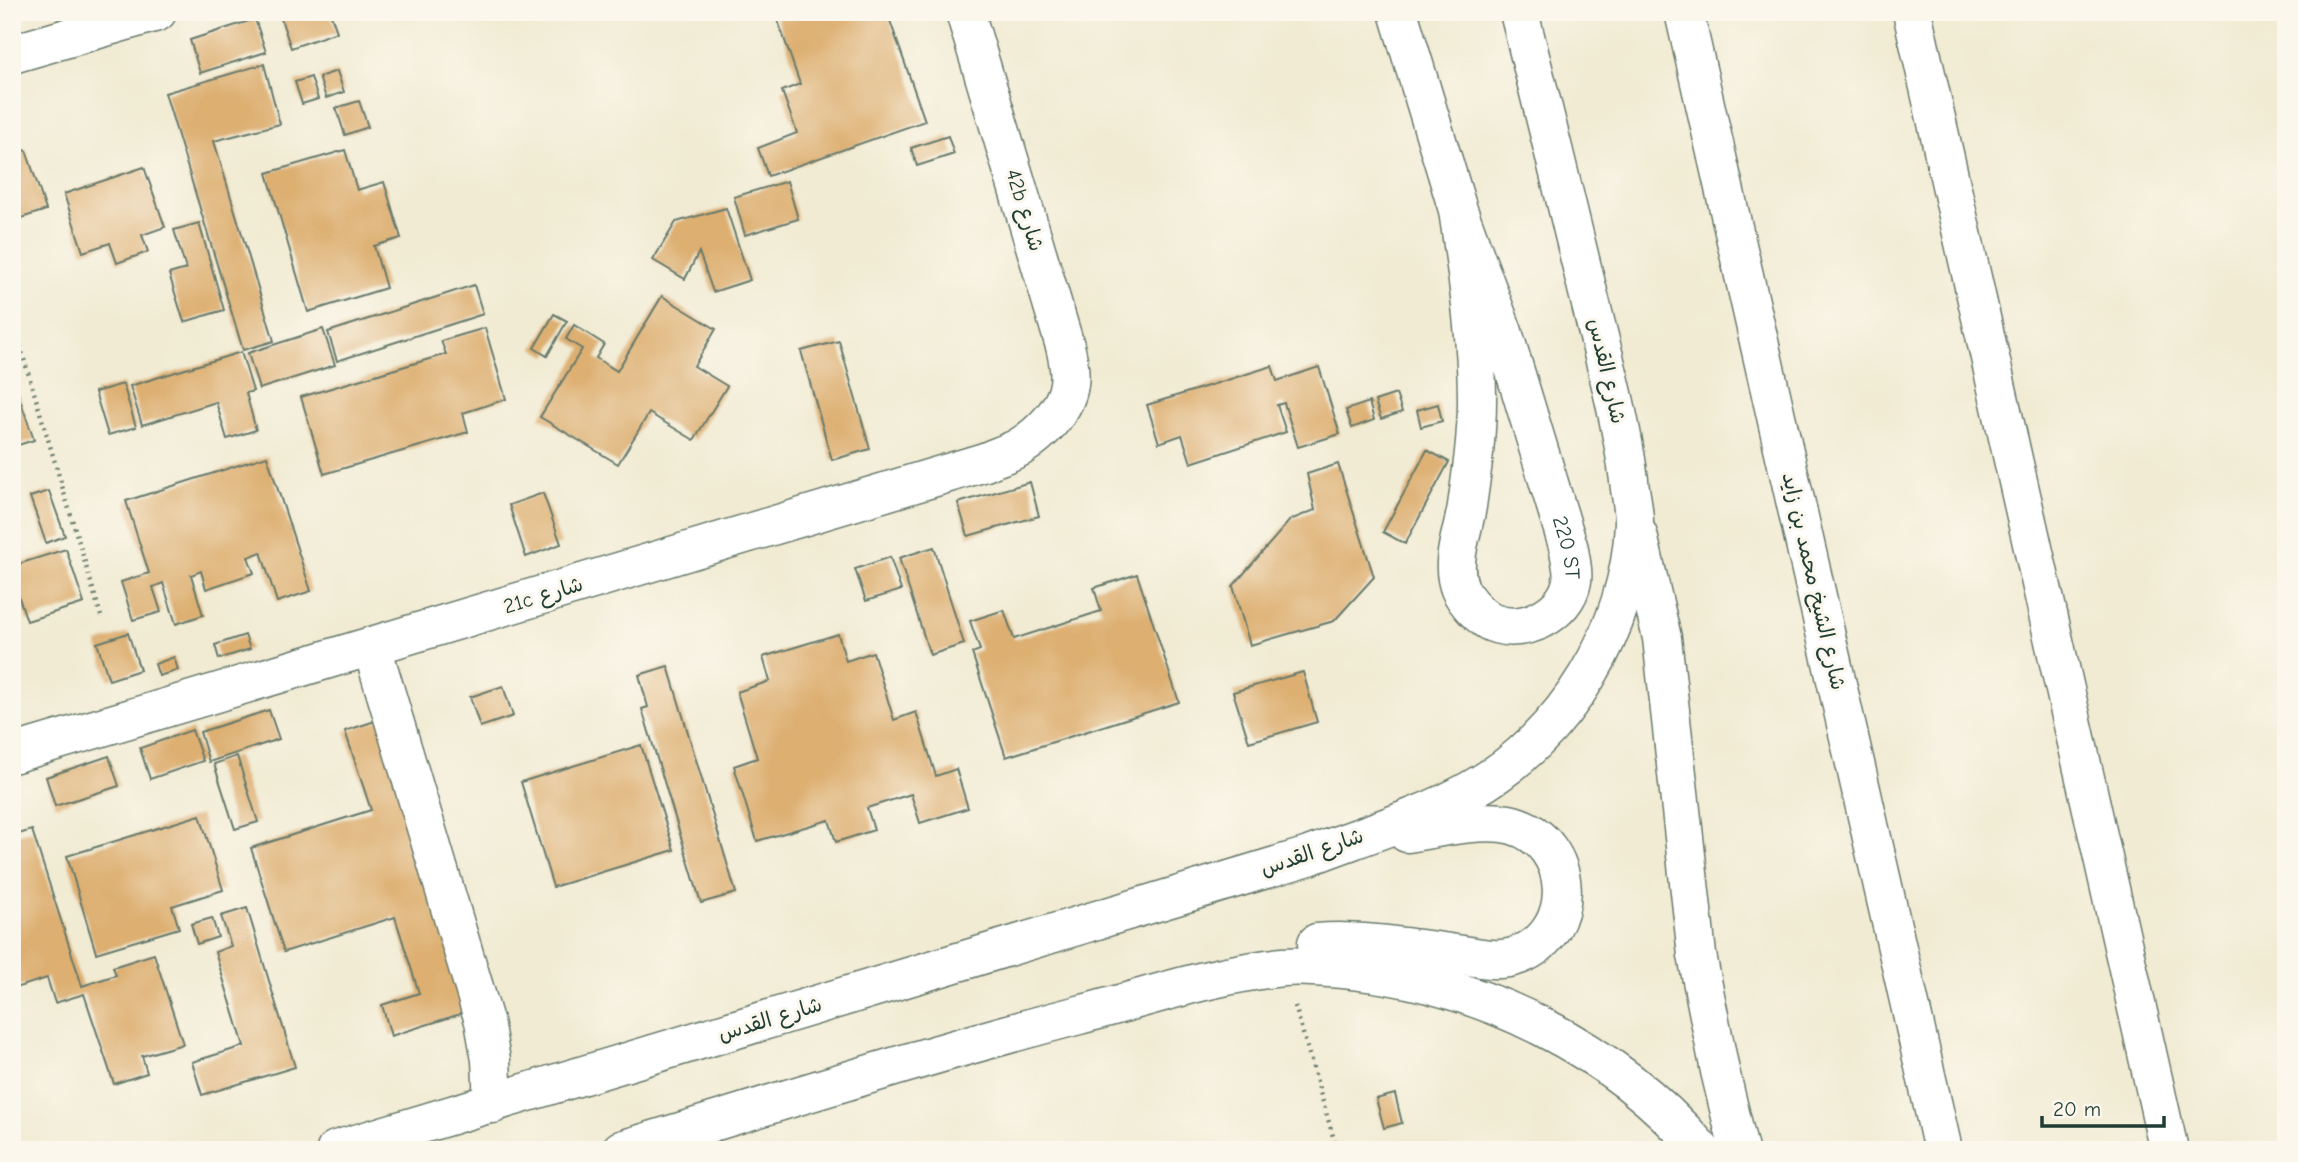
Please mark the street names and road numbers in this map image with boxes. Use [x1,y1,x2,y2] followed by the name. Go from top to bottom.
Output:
[998,166,1049,255] street label: 42b شارع
[1580,316,1631,427] street label: شارع القدس
[1774,470,1851,693] street label: شارع الشيخ محمد بن زايد
[1548,513,1585,580] street label: 220 ST
[500,572,587,621] street label: 21c شارع
[1257,823,1368,884] street label: شارع القدس
[715,992,826,1049] street label: شارع القدس

